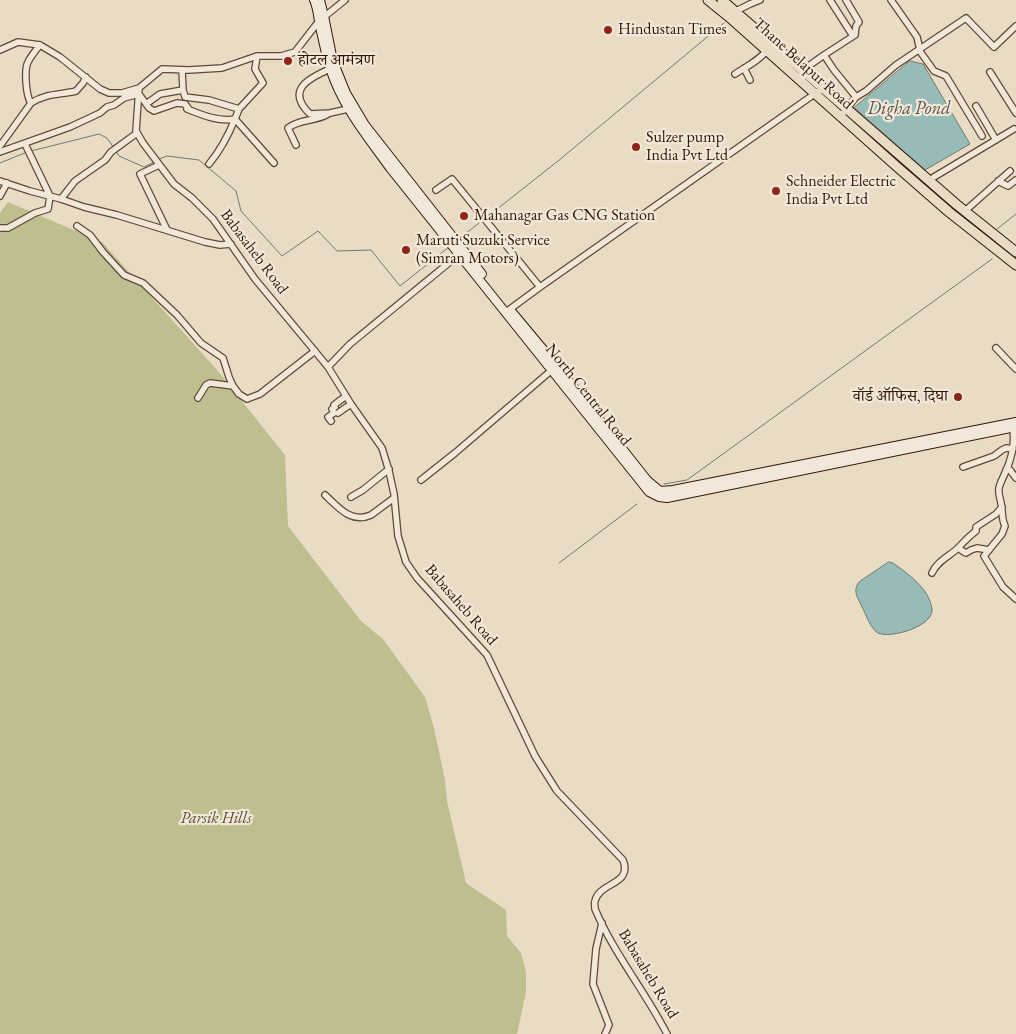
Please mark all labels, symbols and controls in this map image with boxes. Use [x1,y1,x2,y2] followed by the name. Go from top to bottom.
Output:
[749,14,857,114] street label: Thane Belapur Road
[618,20,727,40] place label: Hindustan Times
[602,24,614,36] marker: Hindustan Times
[298,51,375,71] place label: होटल आमंत्रण
[282,55,294,67] marker: होटल आमंत्रण
[868,98,950,120] water label: Digha Pond
[646,128,728,166] place label: Sulzer pump India Pvt Ltd
[630,141,642,153] marker: Sulzer pump India Pvt Ltd
[786,172,896,210] place label: Schneider Electric India Pvt Ltd
[770,185,782,197] marker: Schneider Electric India Pvt Ltd
[216,206,292,298] street label: Babasaheb Road
[474,206,655,226] place label: Mahanagar Gas CNG Station
[458,210,470,222] marker: Mahanagar Gas CNG Station
[416,231,550,269] place label: Maruti Suzuki Service (Simran Motors)
[400,244,412,256] marker: Maruti Suzuki Service (Simran Motors)
[541,340,635,450] street label: North Central Road
[853,387,948,407] place label: वॉर्ड ऑफिस, दिघा
[952,391,964,403] marker: वॉर्ड ऑफिस, दिघा
[421,561,501,649] street label: Babasaheb Road
[181,809,251,829] park label: Parsik Hills
[614,926,682,1022] street label: Babasaheb Road

